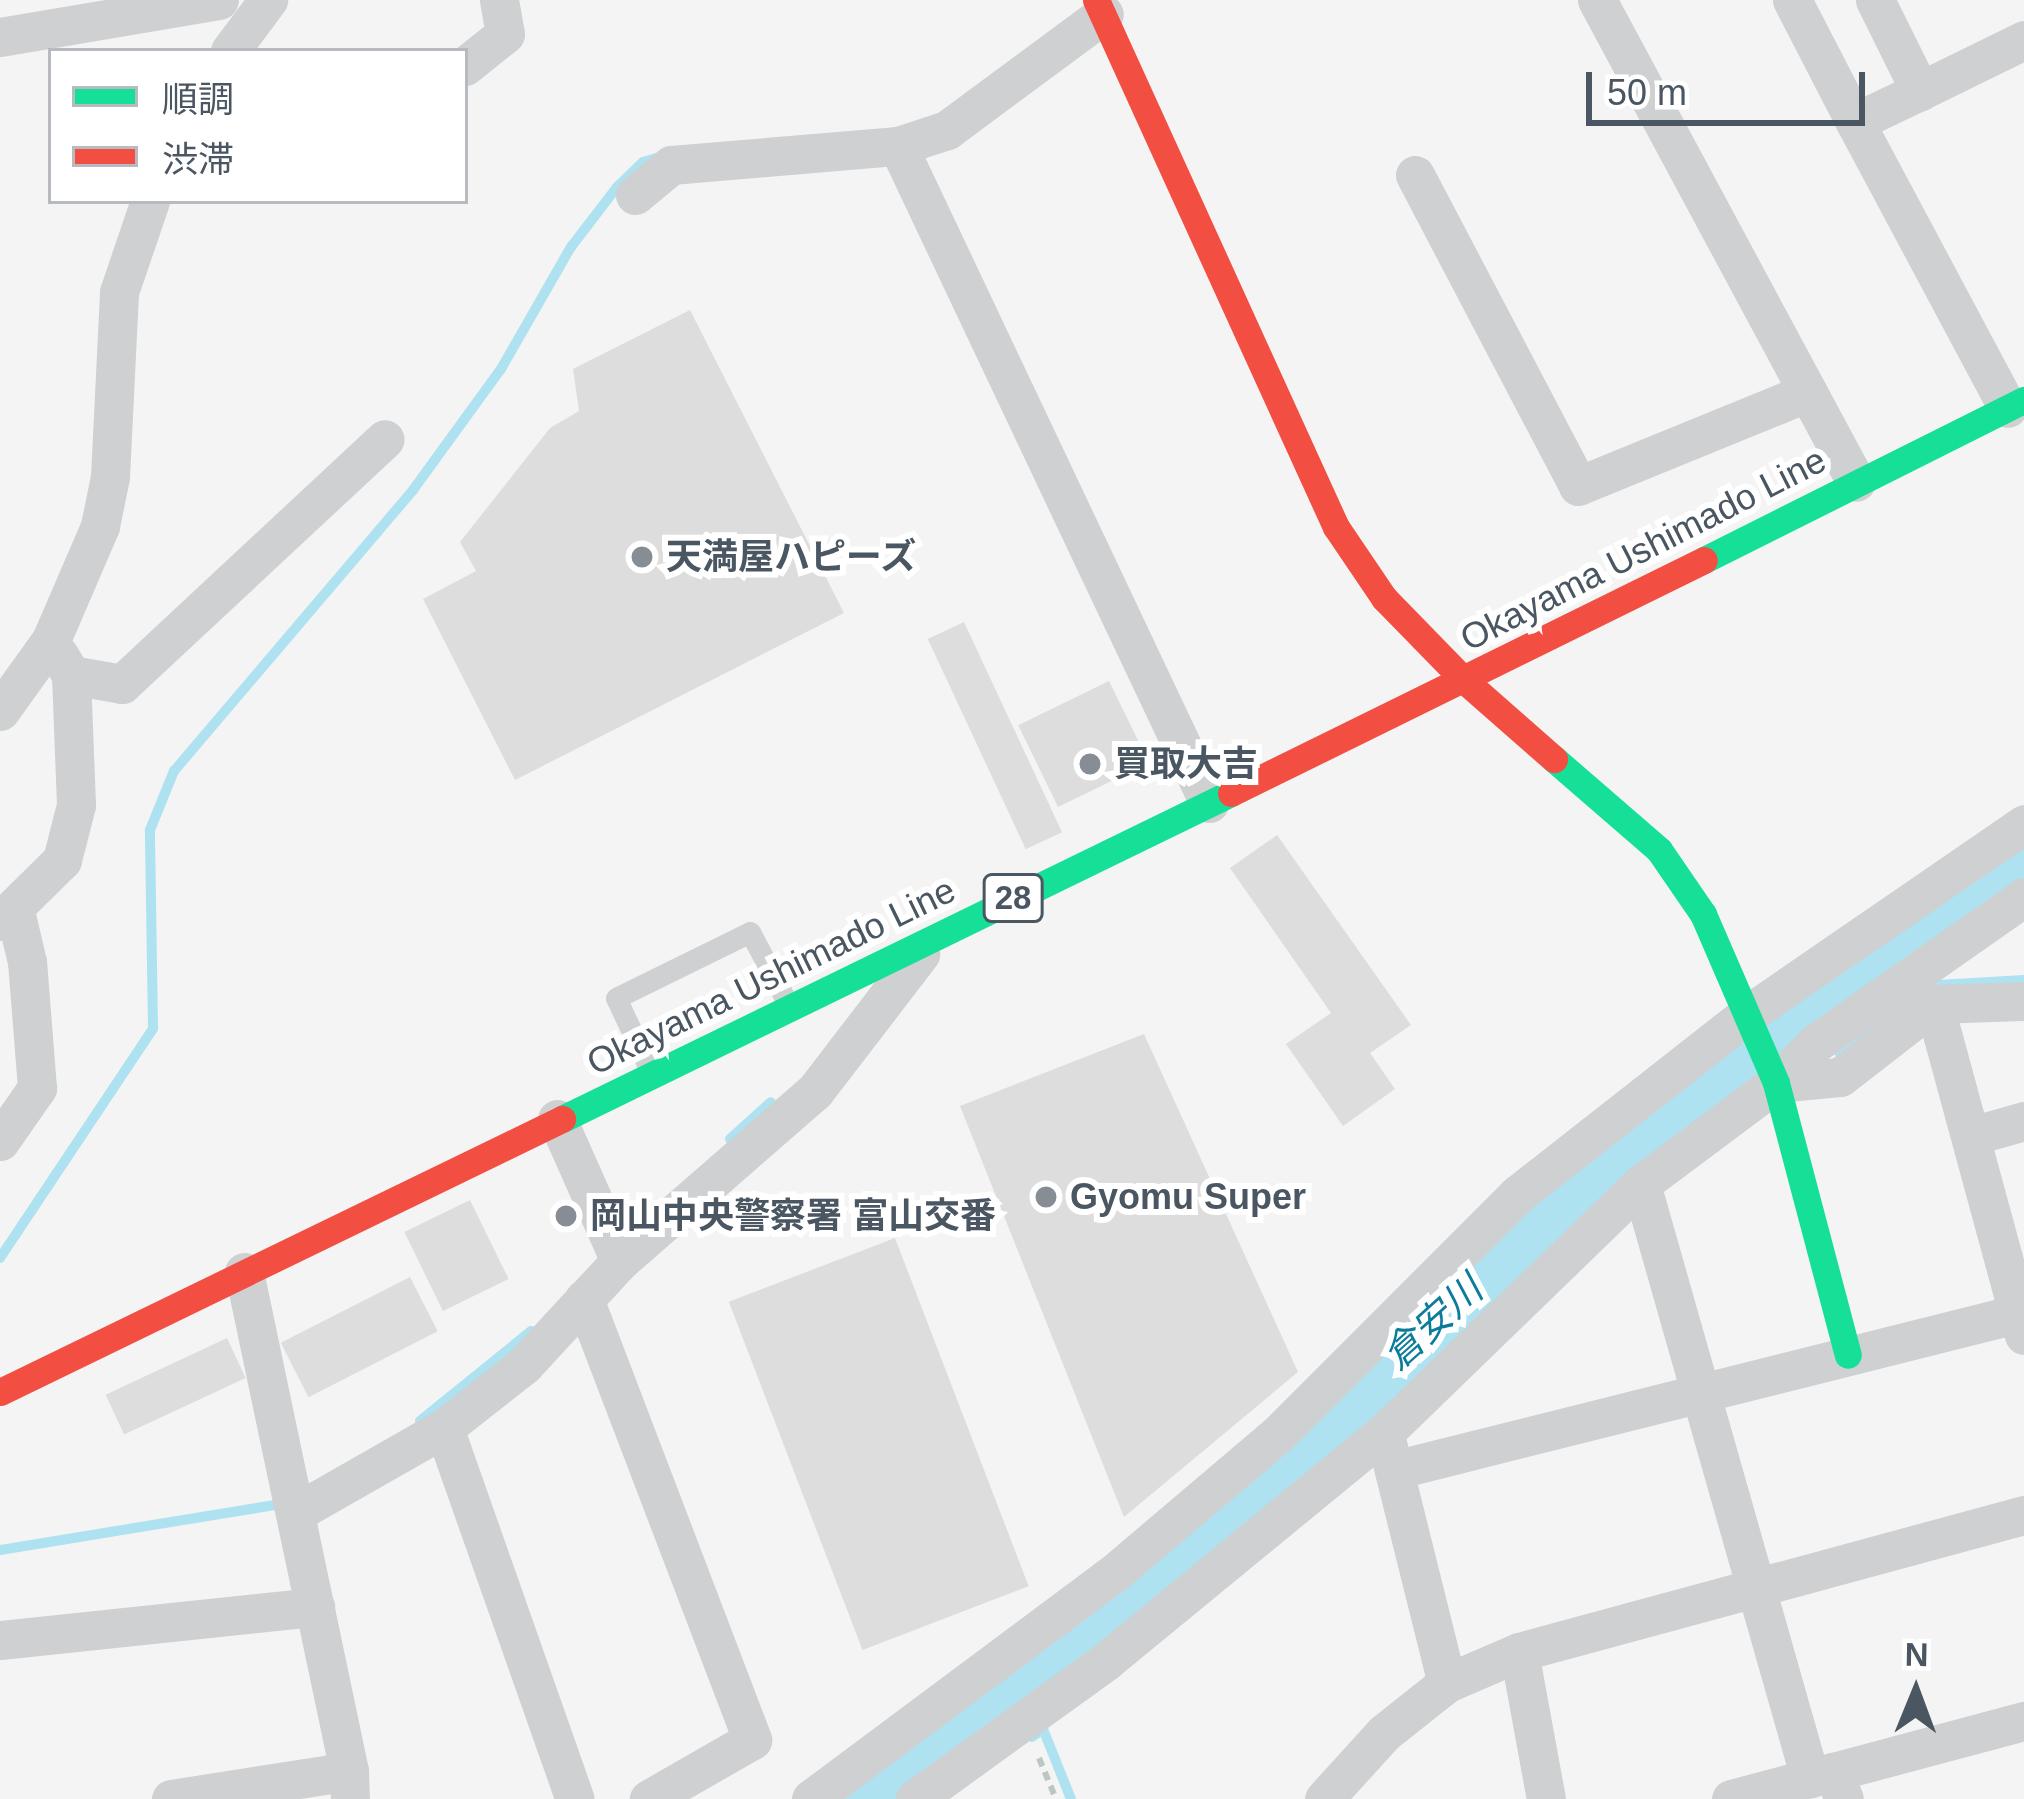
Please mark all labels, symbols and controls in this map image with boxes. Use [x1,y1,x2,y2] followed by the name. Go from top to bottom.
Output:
[48,48,468,204] legend
[1592,48,1871,122] scale bar
[1607,72,1687,113] text: 50 m
[162,79,234,120] text: 順調
[162,139,234,180] text: 渋滞
[1453,438,1833,660] street label: Okayama Ushimado Line
[666,535,918,579] place label: 天満屋ハピーズ
[629,544,655,570] marker: 天満屋ハピーズ
[1114,742,1258,786] place label: 買取大吉
[1077,751,1103,777] marker: 買取大吉
[580,868,962,1084] street label: Okayama Ushimado Line
[980,871,1046,925] road number: 28
[1070,1175,1306,1219] place label: Gyomu Super
[1033,1184,1059,1210] marker: Gyomu Super
[590,1194,996,1238] place label: 岡山中央警察署 富山交番
[553,1203,579,1229] marker: 岡山中央警察署 富山交番
[1374,1266,1492,1380] water label: 倉安川
[1856,1631,1976,1751] north arrow
[1904,1636,1929,1673] text: N

